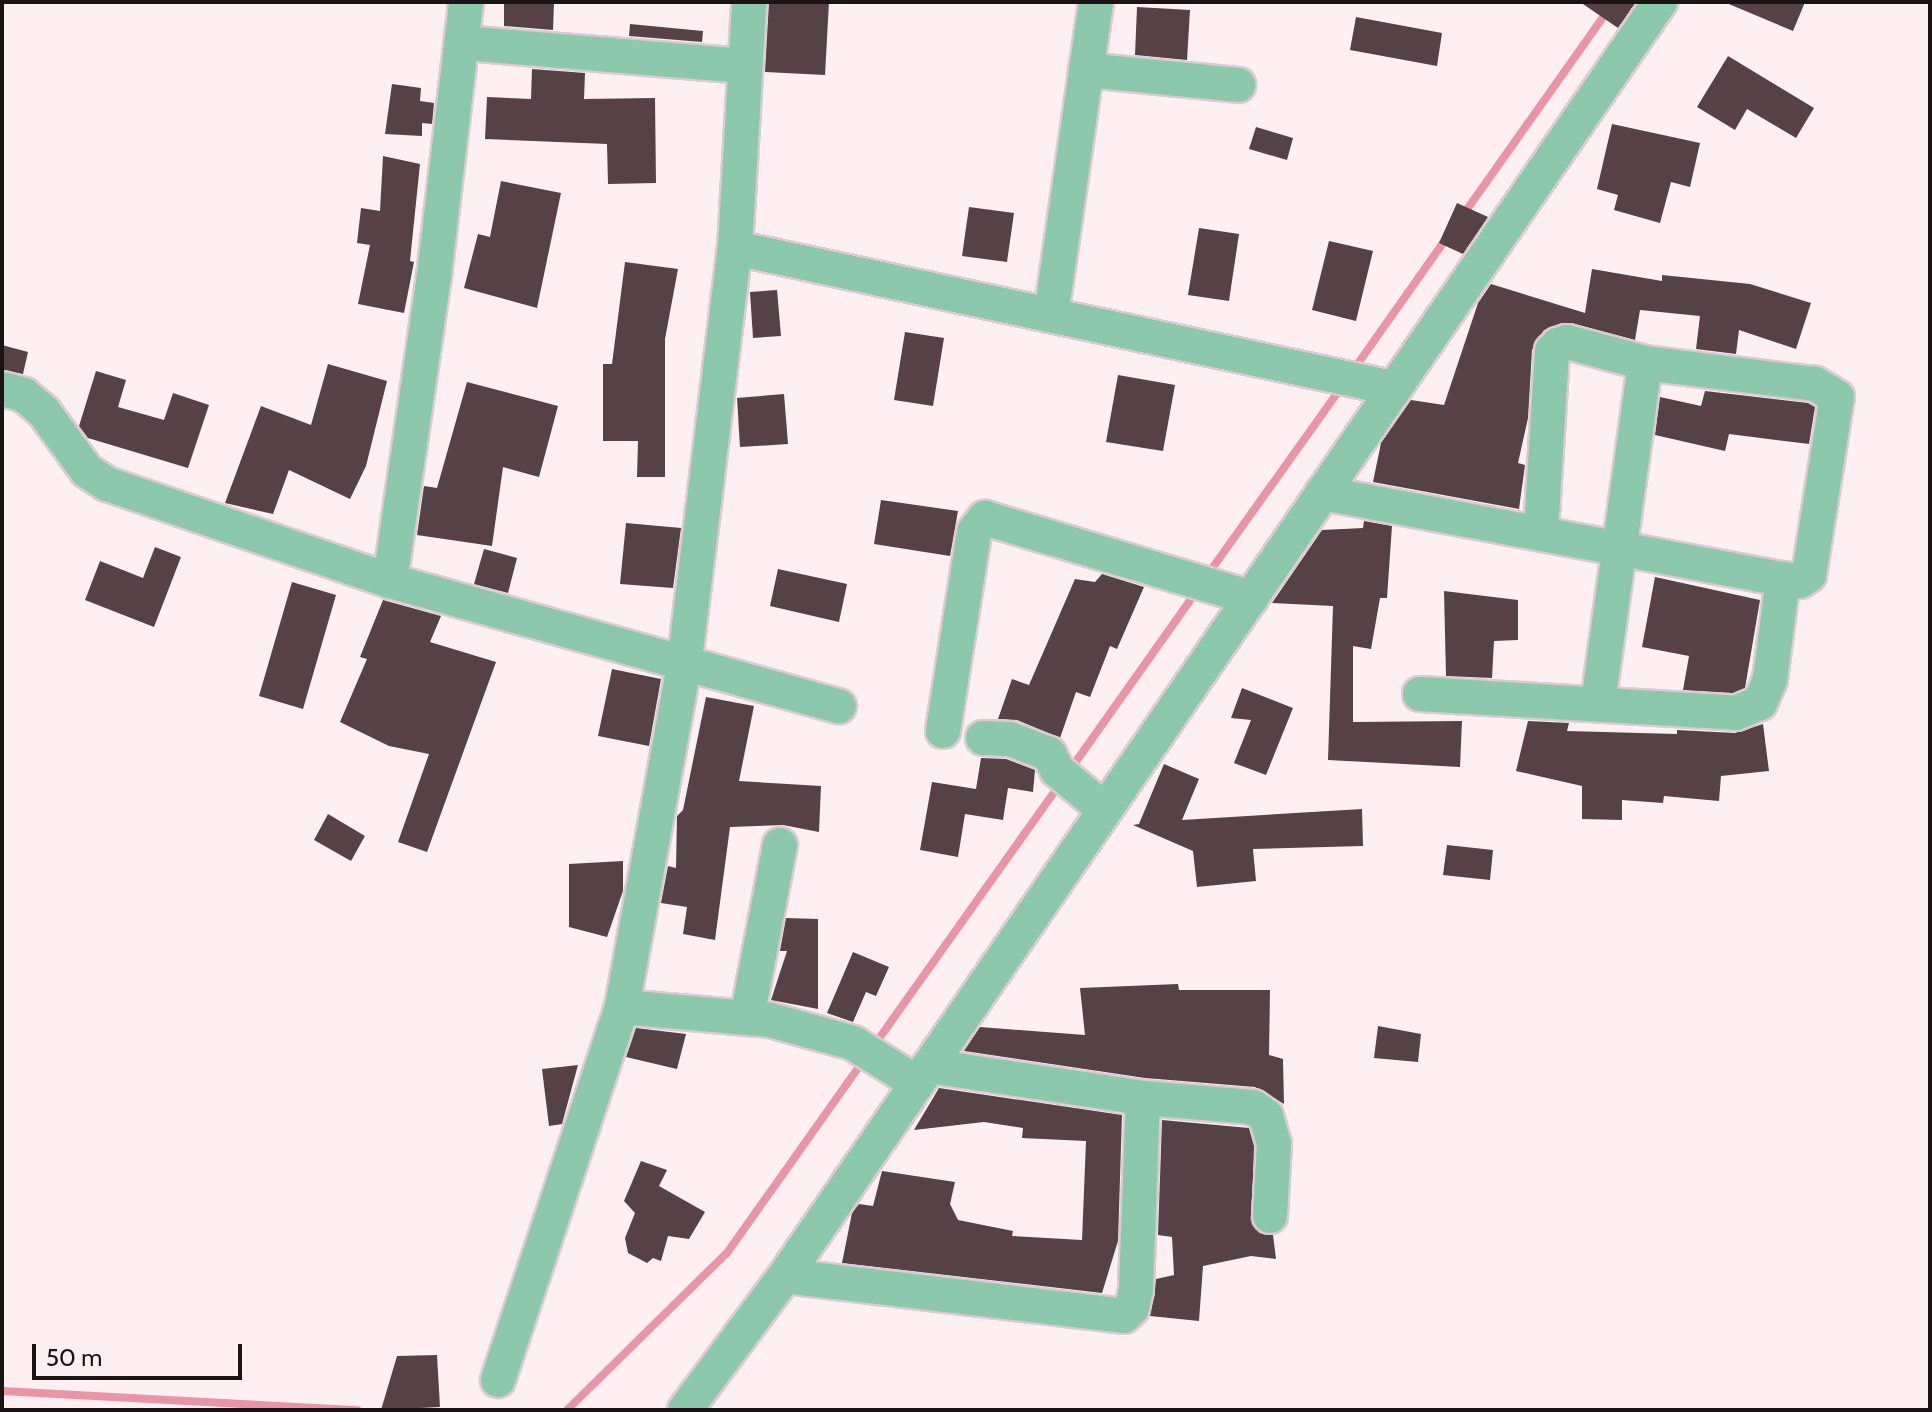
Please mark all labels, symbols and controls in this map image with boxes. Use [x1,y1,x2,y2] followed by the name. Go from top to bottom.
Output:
[36,1328,246,1378] scale bar
[46,1343,102,1372] text: 50 m

